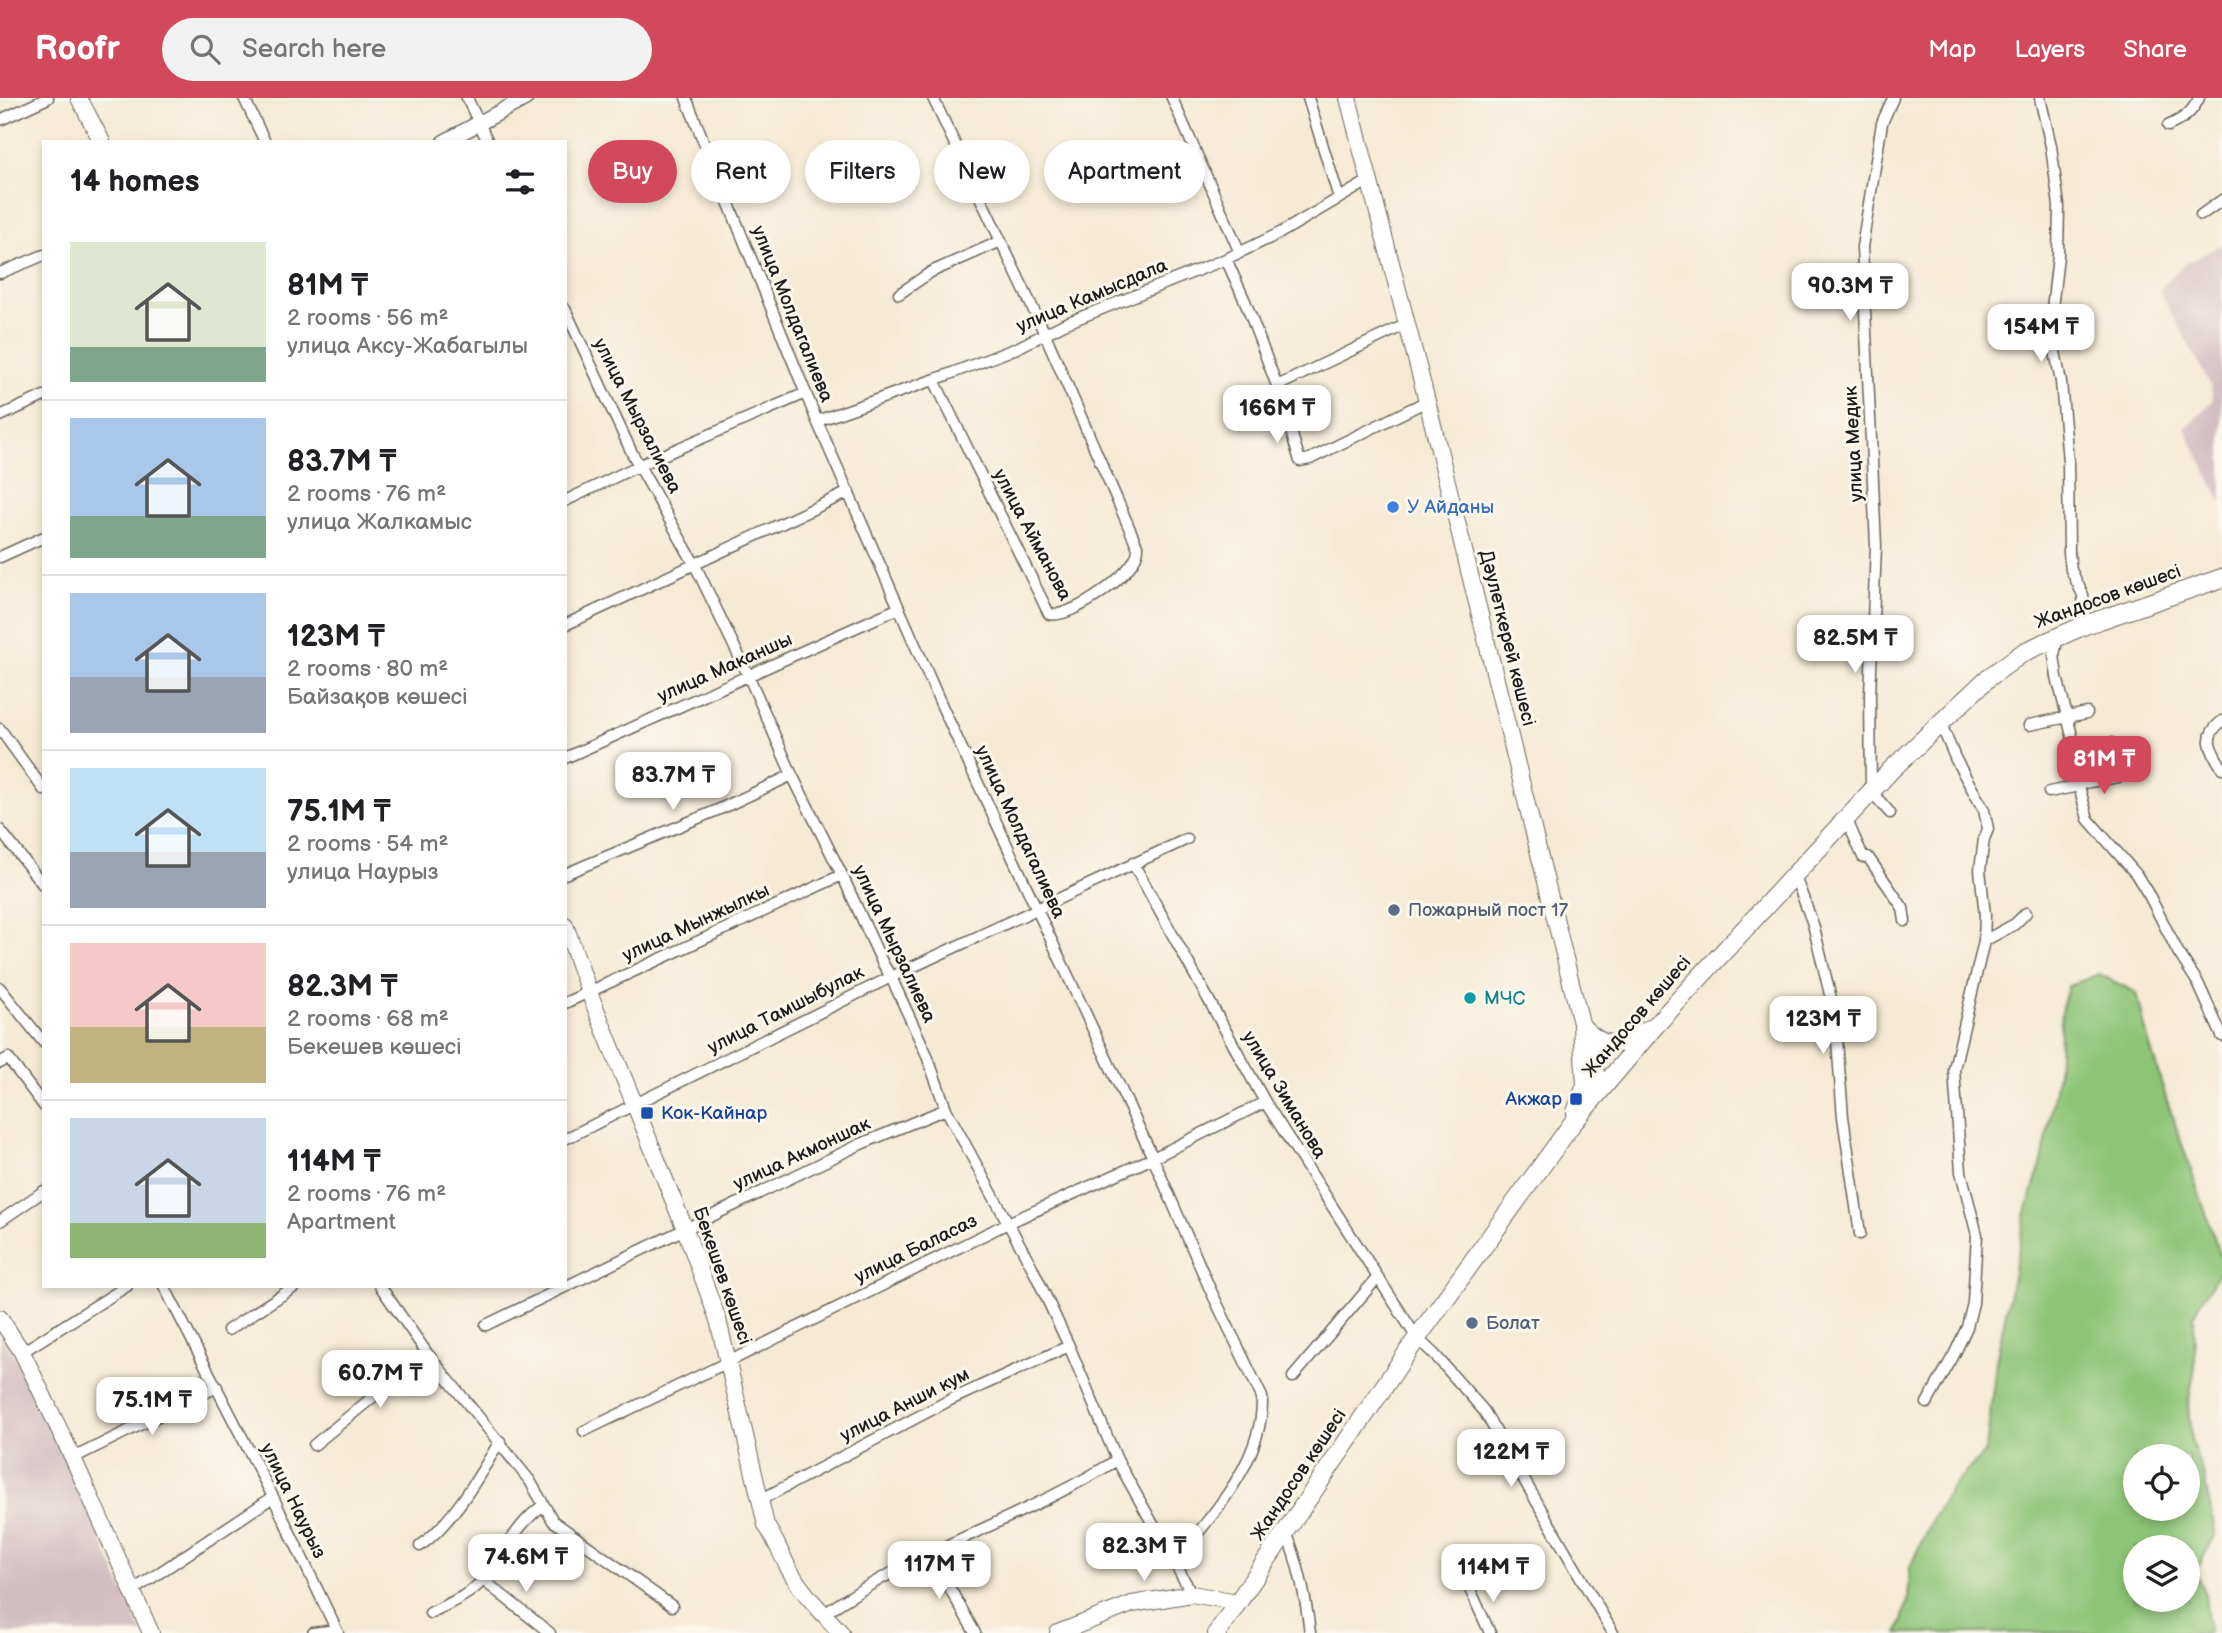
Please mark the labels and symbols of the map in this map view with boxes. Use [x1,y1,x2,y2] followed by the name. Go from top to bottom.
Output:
[746,222,838,406] street label: улица Молдагалиева
[1013,254,1171,338] street label: улица Камысдала
[1785,264,1915,323] pin: 90.3M ₸
[1984,304,2098,364] pin: 154M ₸
[588,334,686,498] street label: улица Мырзалиева
[1839,385,1869,503] street label: улица Медик
[1220,386,1334,445] pin: 166M ₸
[988,465,1076,605] street label: улица Айманова
[1407,496,1494,519] place label: У Айданы
[1385,499,1401,515] marker: У Айданы
[1474,548,1540,728] street label: Дәулеткерей көшесі
[2032,560,2184,634] street label: Жандосов көшесі
[1790,616,1920,675] pin: 82.5M ₸
[654,628,796,708] street label: улица Маканшы
[2055,736,2153,796] pin: 81M ₸
[970,742,1070,922] street label: улица Молдагалиева
[608,752,738,812] pin: 83.7M ₸
[847,862,941,1026] street label: улица Мырзалиева
[619,879,773,967] street label: улица Мынжылкы
[1408,899,1569,922] place label: Пожарный пост 17
[1386,902,1402,918] marker: Пожарный пост 17
[1578,951,1696,1083] street label: Жандосов көшесі
[704,961,868,1059] street label: улица Тамшыбулак
[1484,987,1525,1010] place label: МЧС
[1462,990,1478,1006] marker: МЧС
[1766,996,1880,1056] pin: 123M ₸
[1237,1027,1331,1163] street label: улица Зиманова
[1505,1088,1562,1111] place label: Акжар
[1568,1091,1584,1107] marker: Акжар
[661,1102,768,1125] place label: Кок-Кайнар
[639,1105,655,1121] marker: Кок-Кайнар
[730,1112,874,1196] street label: улица Акмоншак
[688,1204,756,1348] street label: Бекешев көшесі
[851,1209,981,1289] street label: улица Баласаз
[1486,1312,1540,1335] place label: Болат
[1464,1315,1480,1331] marker: Болат
[315,1350,445,1410] pin: 60.7M ₸
[837,1363,973,1447] street label: улица Анши кум
[87,1378,217,1437] pin: 75.1M ₸
[1246,1405,1352,1545] street label: Жандосов көшесі
[1454,1430,1568,1489] pin: 122M ₸
[255,1440,331,1562] street label: улица Наурыз
[1079,1524,1209,1583] pin: 82.3M ₸
[461,1534,591,1594] pin: 74.6M ₸
[882,1542,996,1601] pin: 117M ₸
[1436,1544,1550,1604] pin: 114M ₸

